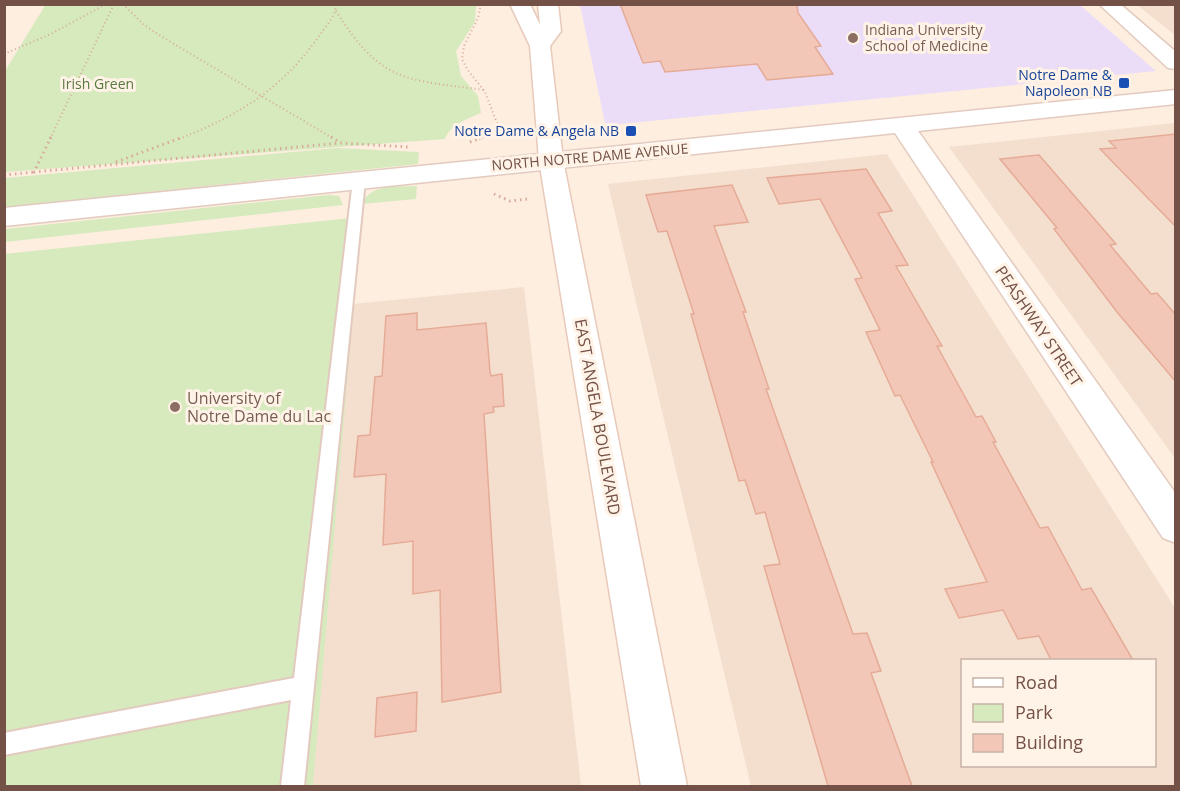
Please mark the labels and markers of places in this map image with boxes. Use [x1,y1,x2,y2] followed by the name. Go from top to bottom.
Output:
[865,20,988,55] place label: Indiana University School of Medicine
[846,31,860,45] marker: Indiana University School of Medicine
[1018,65,1113,100] place label: Notre Dame & Napoleon NB
[1117,76,1131,90] marker: Notre Dame & Napoleon NB
[454,121,619,140] place label: Notre Dame & Angela NB
[624,124,638,138] marker: Notre Dame & Angela NB
[187,387,332,427] place label: University of Notre Dame du Lac
[168,400,182,414] marker: University of Notre Dame du Lac

